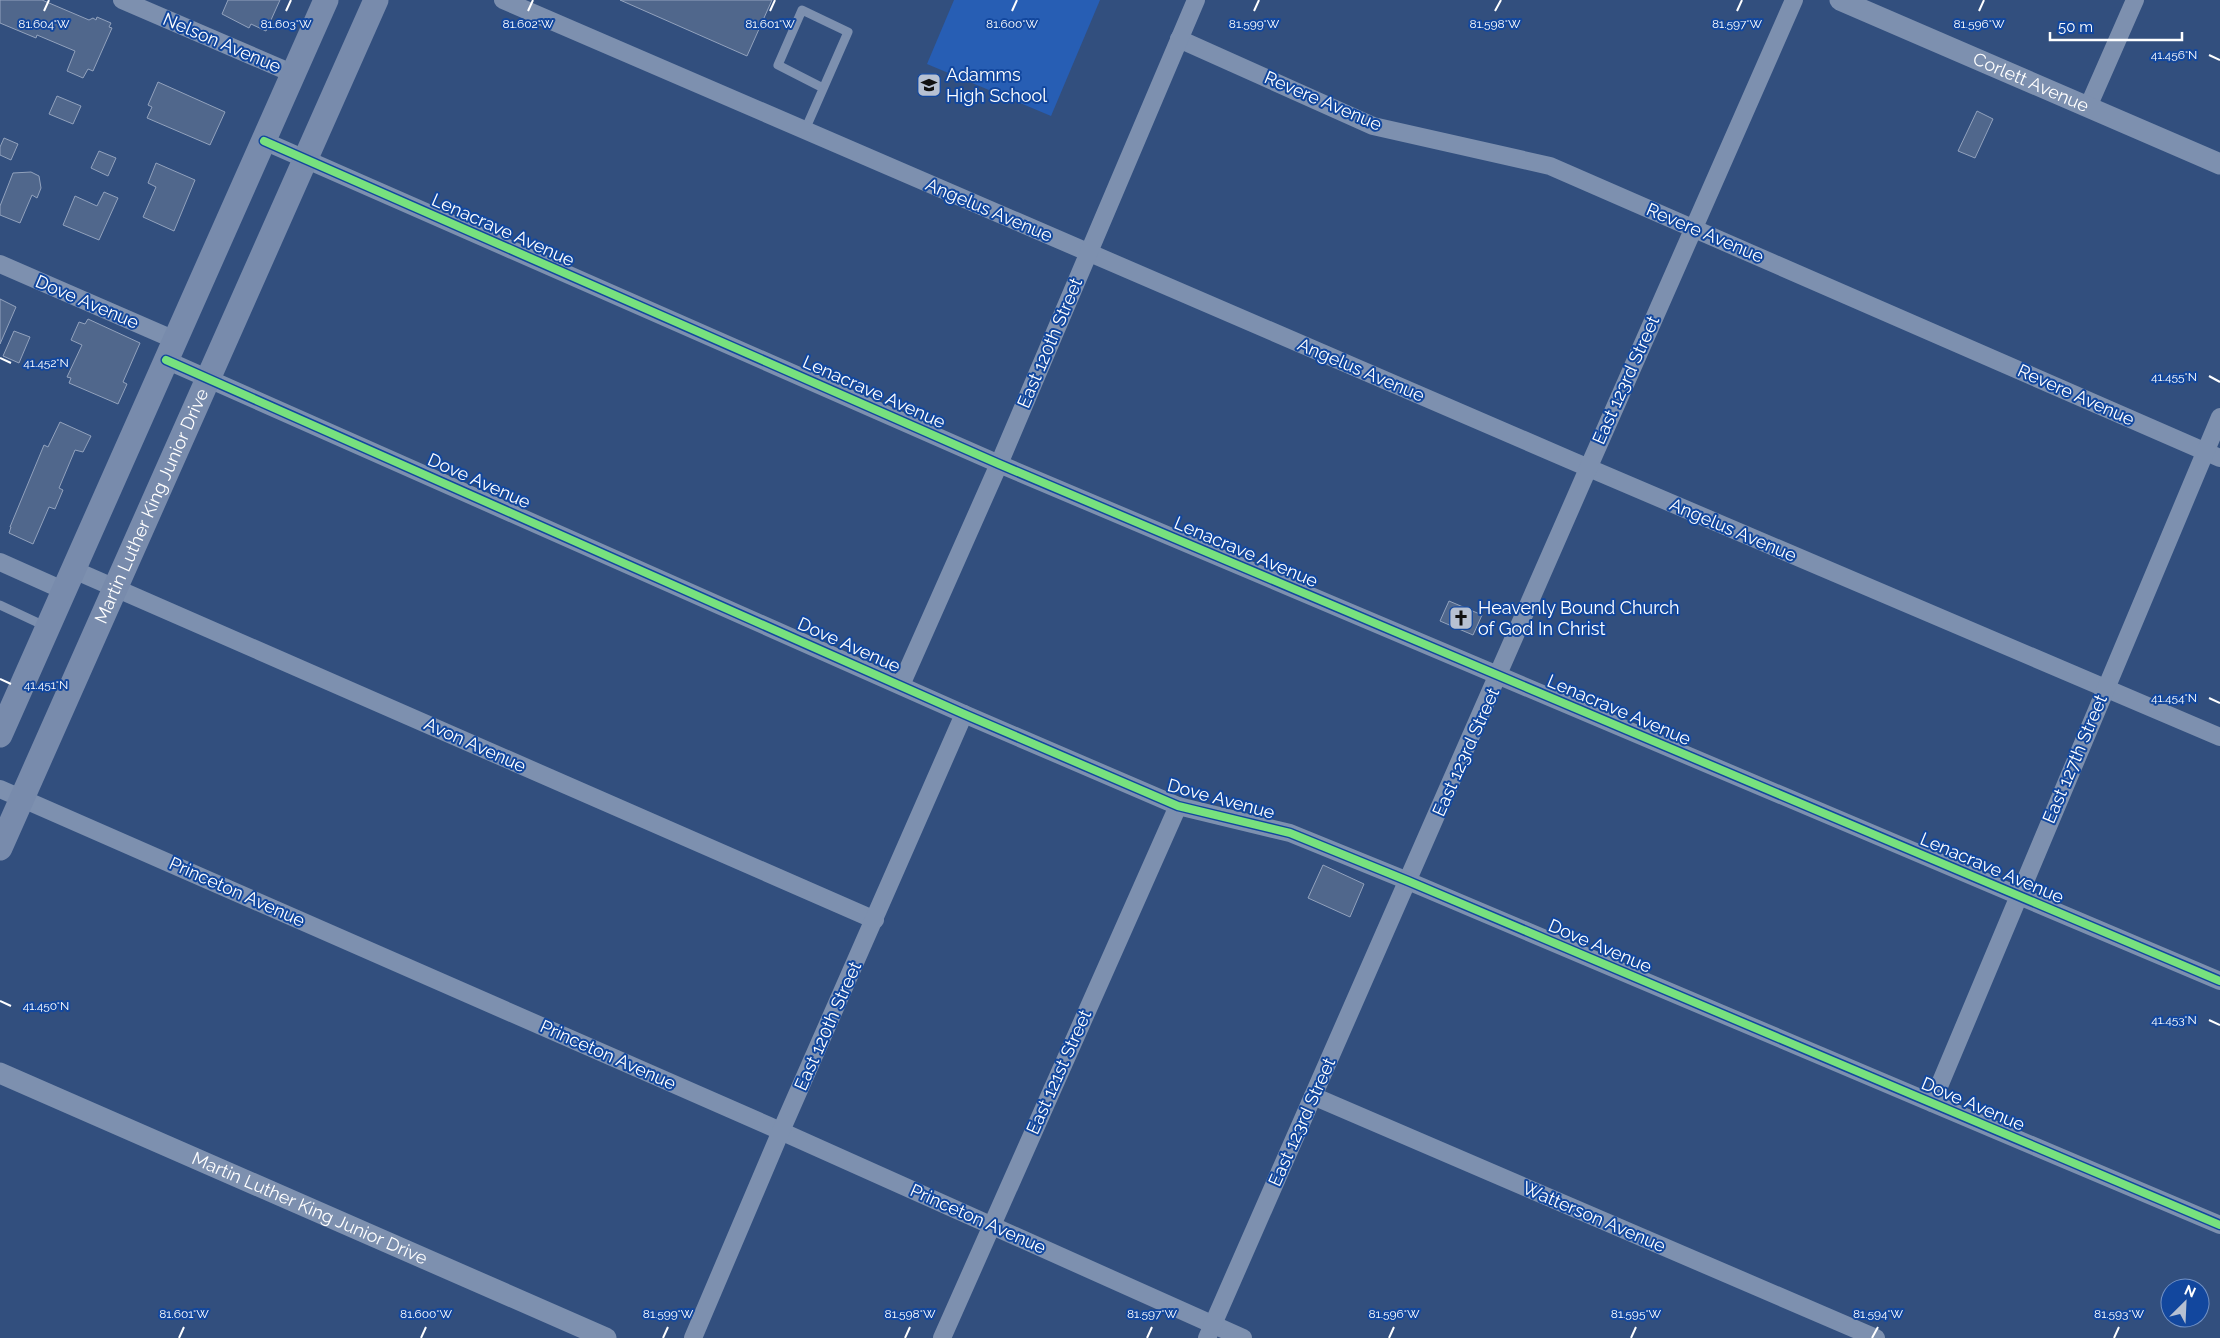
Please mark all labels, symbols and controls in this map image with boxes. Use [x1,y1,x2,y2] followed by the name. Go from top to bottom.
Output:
[160,8,285,77] street label: Nelson Avenue
[2050,10,2182,42] scale bar
[18,17,70,31] text: 81.604°W
[261,17,312,31] text: 81.603°W
[503,17,554,31] text: 81.602°W
[745,17,795,31] text: 81.601°W
[986,17,1038,31] text: 81.600°W
[1229,17,1280,31] text: 81.599°W
[1470,17,1521,31] text: 81.598°W
[1712,17,1763,31] text: 81.597°W
[1953,17,2005,31] text: 81.596°W
[2058,18,2093,36] text: 50 m
[1970,48,2093,116] street label: Corlett Avenue
[2151,48,2197,62] text: 41.456°N
[946,64,1047,106] place label: Adamms High School
[1261,66,1385,135] street label: Revere Avenue
[916,72,942,98] school or university icon: Adamms High School
[923,173,1056,246] street label: Angelus Avenue
[429,189,578,271] street label: Lenacrave Avenue
[1643,198,1767,267] street label: Revere Avenue
[32,270,142,333] street label: Dove Avenue
[1013,275,1086,411] street label: East 120th Street
[1588,312,1663,447] street label: East 123rd Street
[1295,333,1428,406] street label: Angelus Avenue
[800,351,949,433] street label: Lenacrave Avenue
[23,356,69,370] text: 41.452°N
[2015,359,2138,430] street label: Revere Avenue
[2151,370,2197,384] text: 41.455°N
[90,385,213,627] street label: Martin Luther King Junior Drive
[425,449,534,513] street label: Dove Avenue
[1667,493,1800,566] street label: Angelus Avenue
[1171,512,1322,591] street label: Lenacrave Avenue
[1478,597,1680,639] place label: Heavenly Bound Church of God In Christ
[1448,605,1474,631] church icon: Heavenly Bound Church of God In Christ
[795,613,904,677] street label: Dove Avenue
[1544,670,1695,749] street label: Lenacrave Avenue
[24,678,68,692] text: 41.451°N
[1428,684,1503,819] street label: East 123rd Street
[2038,691,2111,826] street label: East 127th Street
[2151,691,2197,705] text: 41.454°N
[421,713,530,777] street label: Avon Avenue
[1165,774,1278,823] street label: Dove Avenue
[1917,828,2068,907] street label: Lenacrave Avenue
[166,852,309,931] street label: Princeton Avenue
[1545,914,1655,977] street label: Dove Avenue
[790,958,865,1094] street label: East 120th Street
[23,999,69,1013] text: 41.450°N
[1022,1006,1095,1137] street label: East 121st Street
[2151,1013,2197,1027] text: 41.453°N
[537,1015,680,1094] street label: Princeton Avenue
[1264,1054,1339,1189] street label: East 123rd Street
[1918,1072,2028,1135] street label: Dove Avenue
[189,1147,431,1269] street label: Martin Luther King Junior Drive
[1519,1177,1669,1256] street label: Watterson Avenue
[907,1179,1050,1258] street label: Princeton Avenue
[2160,1278,2210,1328] north arrow
[2182,1282,2198,1301] text: N
[159,1307,209,1321] text: 81.601°W
[400,1307,452,1321] text: 81.600°W
[643,1307,694,1321] text: 81.599°W
[885,1307,936,1321] text: 81.598°W
[1127,1307,1178,1321] text: 81.597°W
[1368,1307,1420,1321] text: 81.596°W
[1611,1307,1662,1321] text: 81.595°W
[1853,1307,1904,1321] text: 81.594°W
[2094,1307,2144,1321] text: 81.593°W

